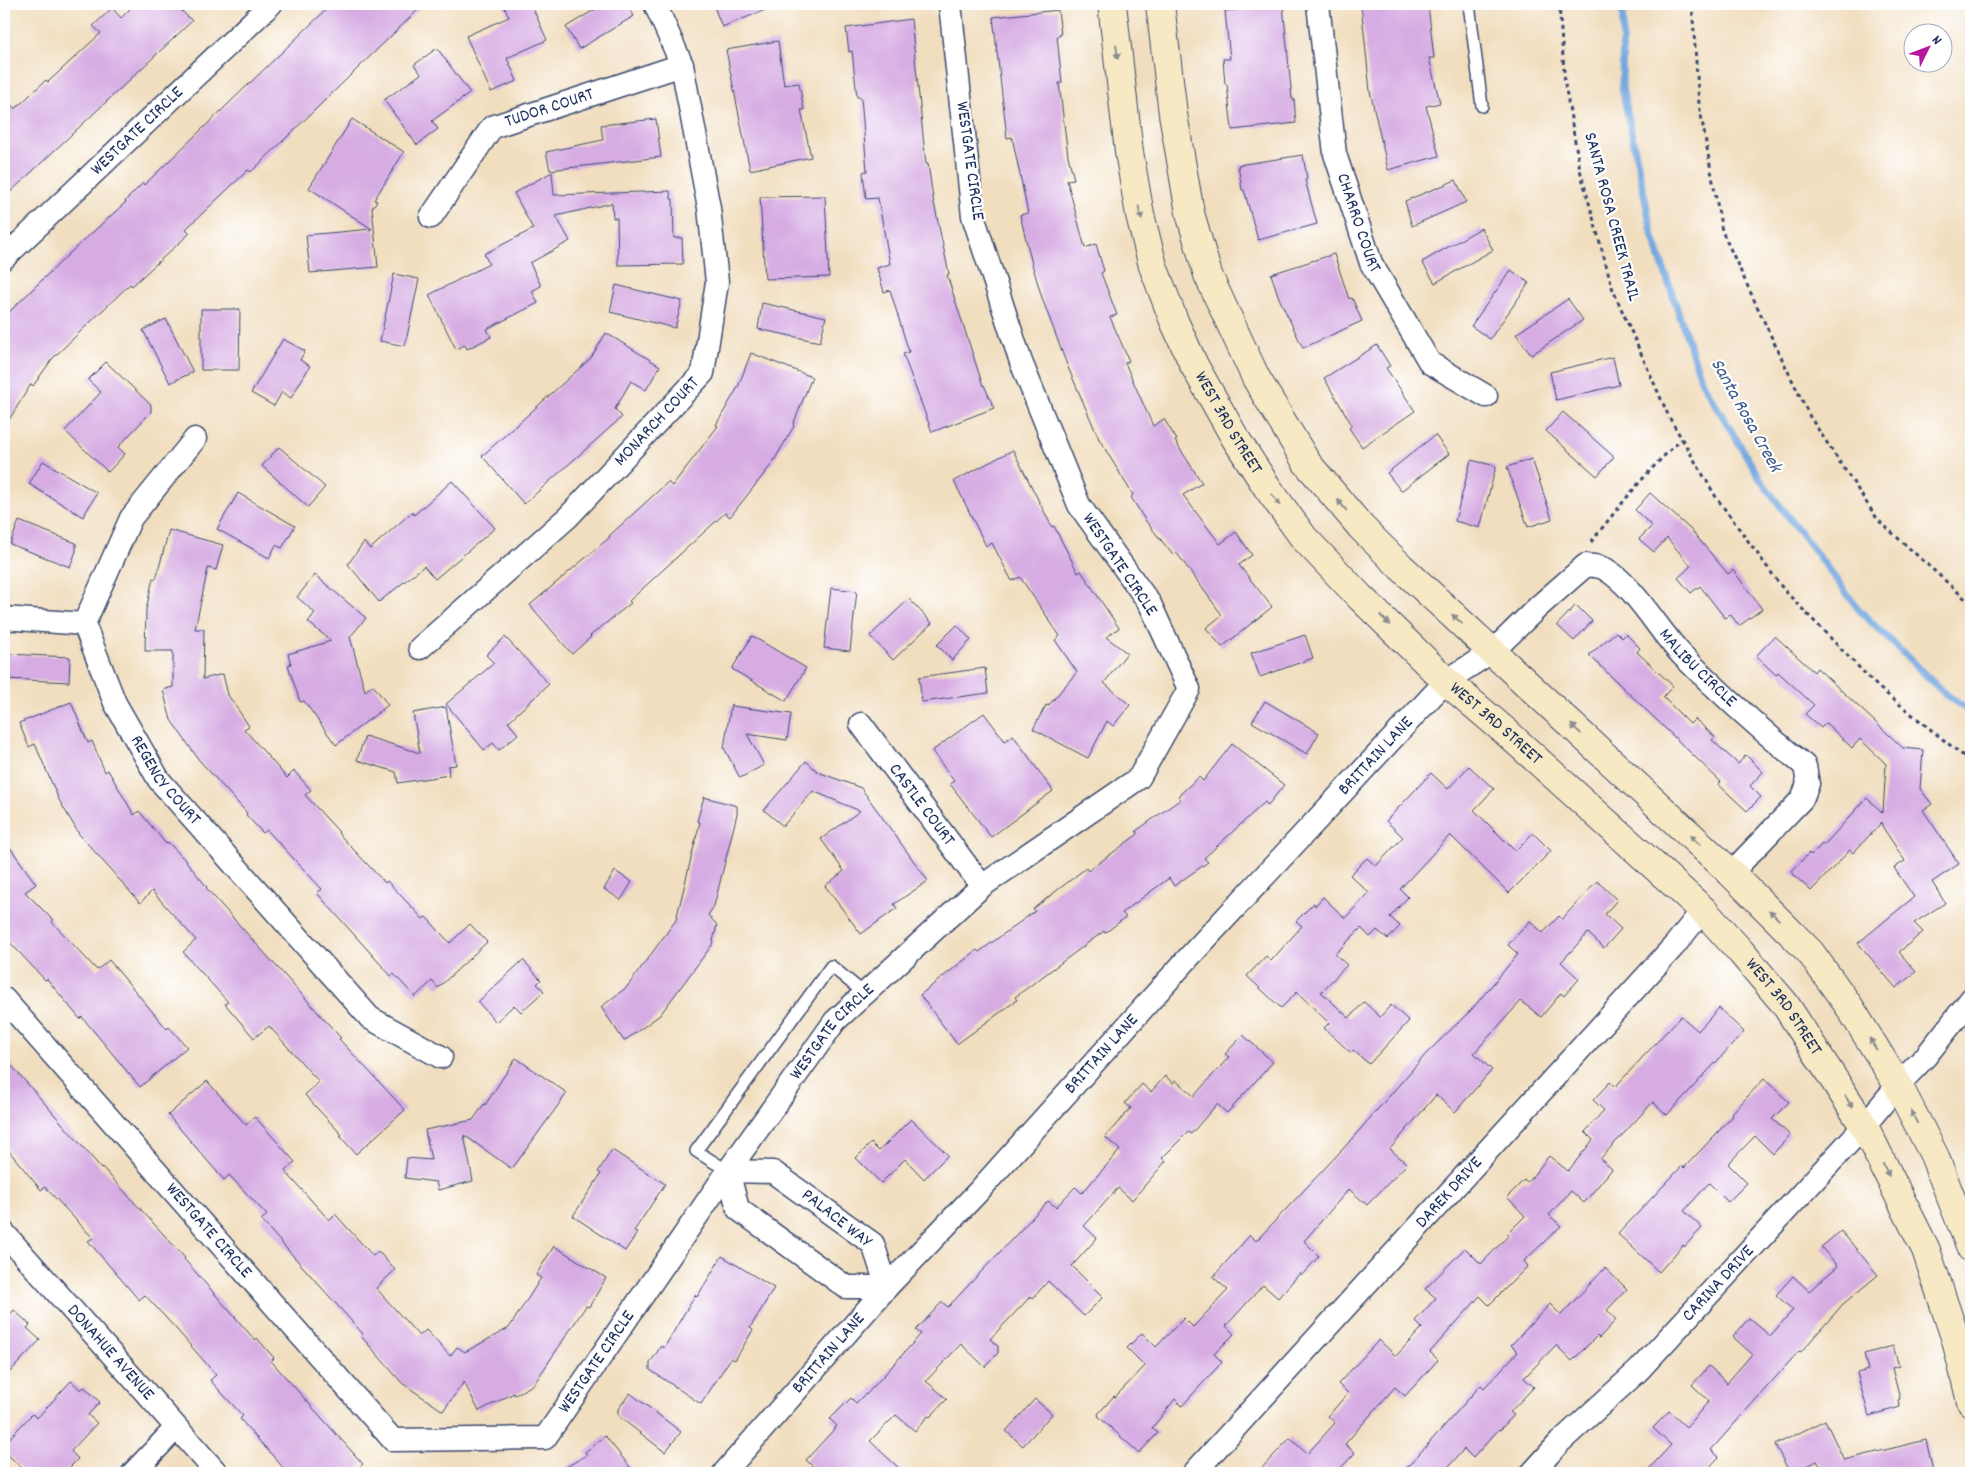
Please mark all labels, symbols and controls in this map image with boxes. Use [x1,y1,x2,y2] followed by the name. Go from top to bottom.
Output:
[1902,22,1952,72] north arrow
[1926,31,1946,50] text: N
[1113,44,1121,60] one-way arrow
[85,81,189,182] street label: WESTGATE CIRCLE
[502,82,597,135] street label: TUDOR COURT
[948,100,990,222] street label: WESTGATE CIRCLE
[1576,130,1646,305] street label: SANTA ROSA CREEK TRAIL
[1330,170,1387,278] street label: CHARRO COURT
[1137,205,1145,221] one-way arrow
[1703,354,1788,480] water label: Santa Rosa Creek
[1188,367,1268,479] street label: WEST 3RD STREET
[609,372,705,472] street label: MONARCH COURT
[1271,493,1281,507] one-way arrow
[1336,498,1347,511] one-way arrow
[1075,508,1163,622] street label: WESTGATE CIRCLE
[1451,613,1463,625] one-way arrow
[1378,614,1390,626] one-way arrow
[1652,624,1742,714] street label: MALIBU CIRCLE
[1444,676,1547,771] street label: WEST 3RD STREET
[1333,711,1419,801] street label: BRITTAIN LANE
[1571,723,1583,735] one-way arrow
[124,731,206,831] street label: REGENCY COURT
[882,758,961,851] street label: CASTLE COURT
[1690,834,1702,846] one-way arrow
[1768,910,1780,922] one-way arrow
[1739,953,1828,1060] street label: WEST 3RD STREET
[784,978,880,1085] street label: WESTGATE CIRCLE
[1059,1009,1144,1100] street label: BRITTAIN LANE
[1868,1037,1877,1050] one-way arrow
[1844,1095,1853,1109] one-way arrow
[1910,1110,1918,1124] one-way arrow
[1410,1151,1488,1234] street label: DAREK DRIVE
[1882,1162,1890,1177] one-way arrow
[159,1178,257,1284] street label: WESTGATE CIRCLE
[796,1184,878,1255] street label: PALACE WAY
[1677,1240,1760,1328] street label: CARINA DRIVE
[61,1299,160,1406] street label: DONAHUE AVENUE
[553,1306,641,1419] street label: WESTGATE CIRCLE
[786,1308,871,1399] street label: BRITTAIN LANE

